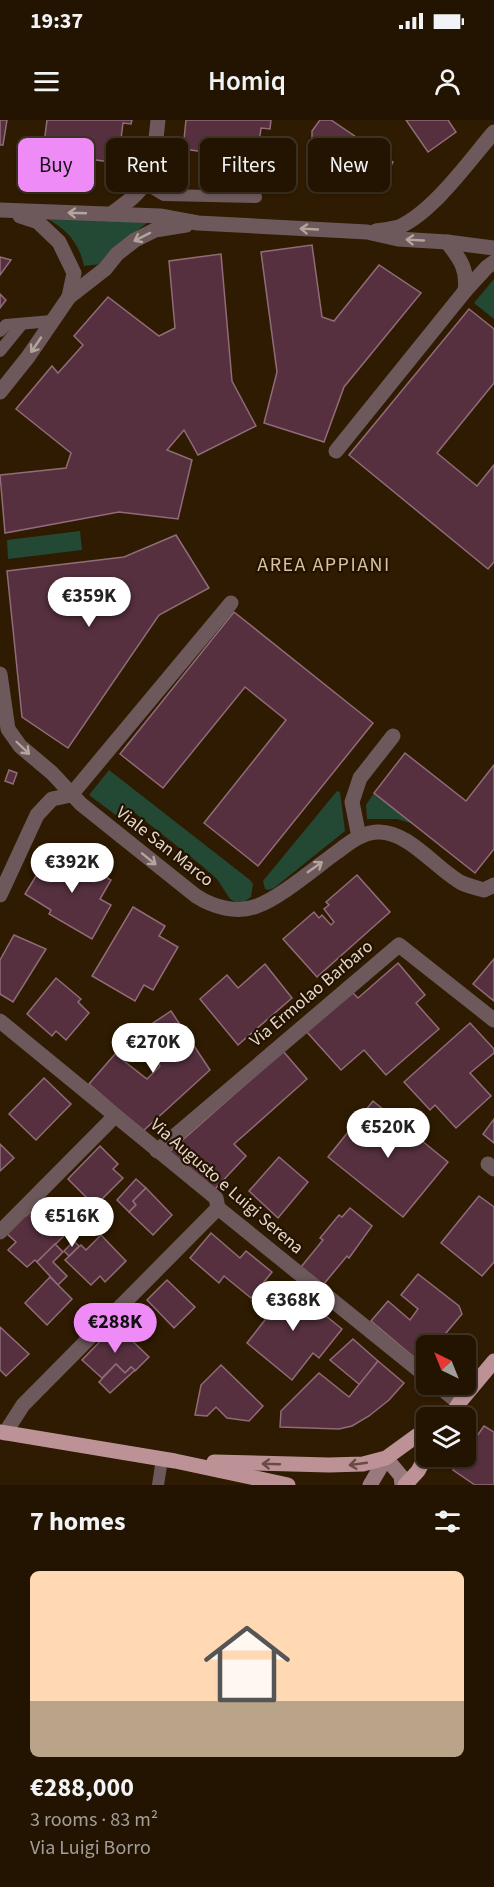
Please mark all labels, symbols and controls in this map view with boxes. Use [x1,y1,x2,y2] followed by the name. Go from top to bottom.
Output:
[30,5,83,37] text: 19:37
[208,62,286,101] text: Homiq
[30,65,63,98] icon: menu
[431,65,464,98] icon: person
[18,138,94,192] chip: Buy
[106,138,188,192] chip: Rent
[200,138,296,192] chip: Filters
[308,138,390,192] chip: New
[68,207,88,219] one-way arrow
[299,224,319,235] one-way arrow
[133,232,151,243] one-way arrow
[405,234,425,245] one-way arrow
[30,336,42,352] one-way arrow
[257,551,391,579] district label: AREA APPIANI
[47,577,131,628] pin: €359K
[62,582,116,610] text: €359K
[15,740,30,755] one-way arrow
[111,800,219,893] street label: Viale San Marco
[30,843,114,894] pin: €392K
[45,848,99,876] text: €392K
[140,852,156,865] one-way arrow
[307,861,323,873] one-way arrow
[244,934,378,1053] street label: Via Ermolao Barbaro
[111,1023,195,1074] pin: €270K
[126,1028,180,1056] text: €270K
[346,1108,430,1159] pin: €520K
[145,1113,309,1260] street label: Via Augusto e Luigi Serena
[361,1113,415,1141] text: €520K
[30,1197,114,1248] pin: €516K
[45,1202,99,1230] text: €516K
[251,1281,335,1332] pin: €368K
[266,1286,320,1314] text: €368K
[73,1303,157,1354] pin: €288K
[88,1308,142,1336] text: €288K
[416,1335,476,1395] north arrow
[416,1335,476,1467] map controls
[416,1407,476,1467] button: layers
[261,1458,281,1470] one-way arrow
[349,1458,368,1469] one-way arrow
[30,1503,125,1540] text: 7 homes
[431,1505,464,1538] icon: filters
[193,1610,301,1718] icon: home
[30,1769,134,1806] text: €288,000
[30,1806,158,1834] text: 3 rooms · 83 m²
[30,1834,151,1862] text: Via Luigi Borro

